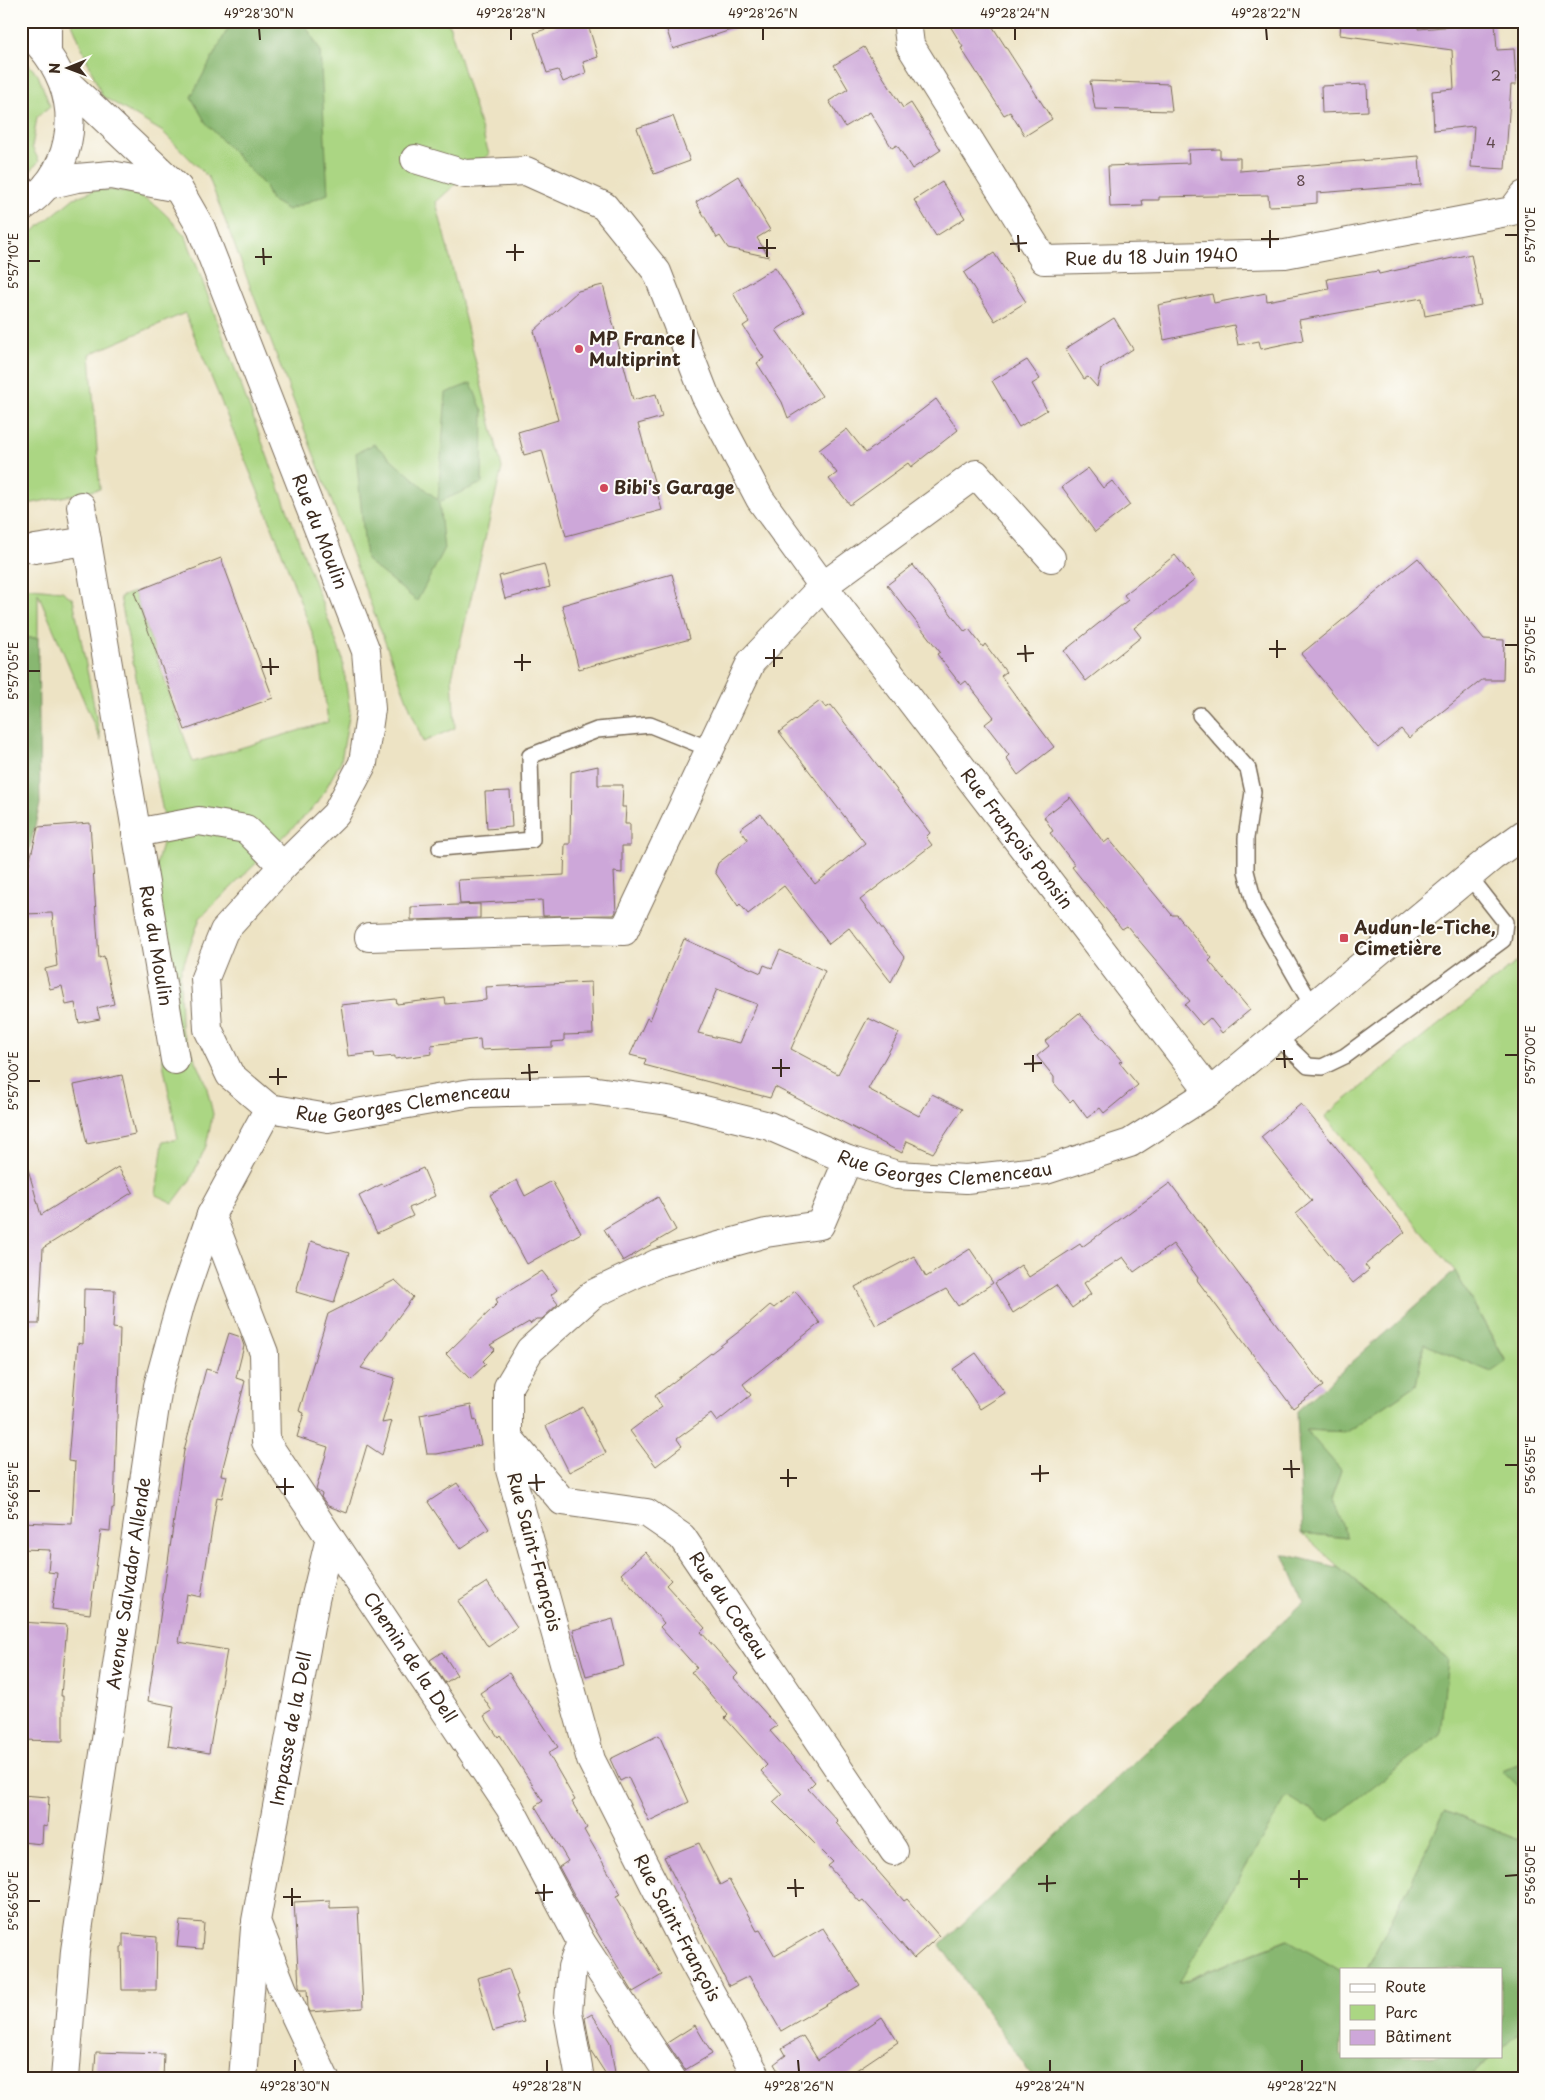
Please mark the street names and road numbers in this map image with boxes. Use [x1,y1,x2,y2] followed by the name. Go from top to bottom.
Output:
[1065,240,1238,271] street label: Rue du 18 Juin 1940
[286,469,356,593] street label: Rue du Moulin
[955,762,1080,914] street label: Rue François Ponsin
[134,883,181,1008] street label: Rue du Moulin
[294,1077,511,1130] street label: Rue Georges Clemenceau
[834,1142,1055,1191] street label: Rue Georges Clemenceau
[501,1469,570,1634] street label: Rue Saint-François
[99,1475,156,1691] street label: Avenue Salvador Allende
[683,1545,776,1664] street label: Rue du Coteau
[357,1586,465,1728] street label: Chemin de la Dell
[262,1649,317,1808] street label: Impasse de la Dell
[628,1849,729,2006] street label: Rue Saint-François

